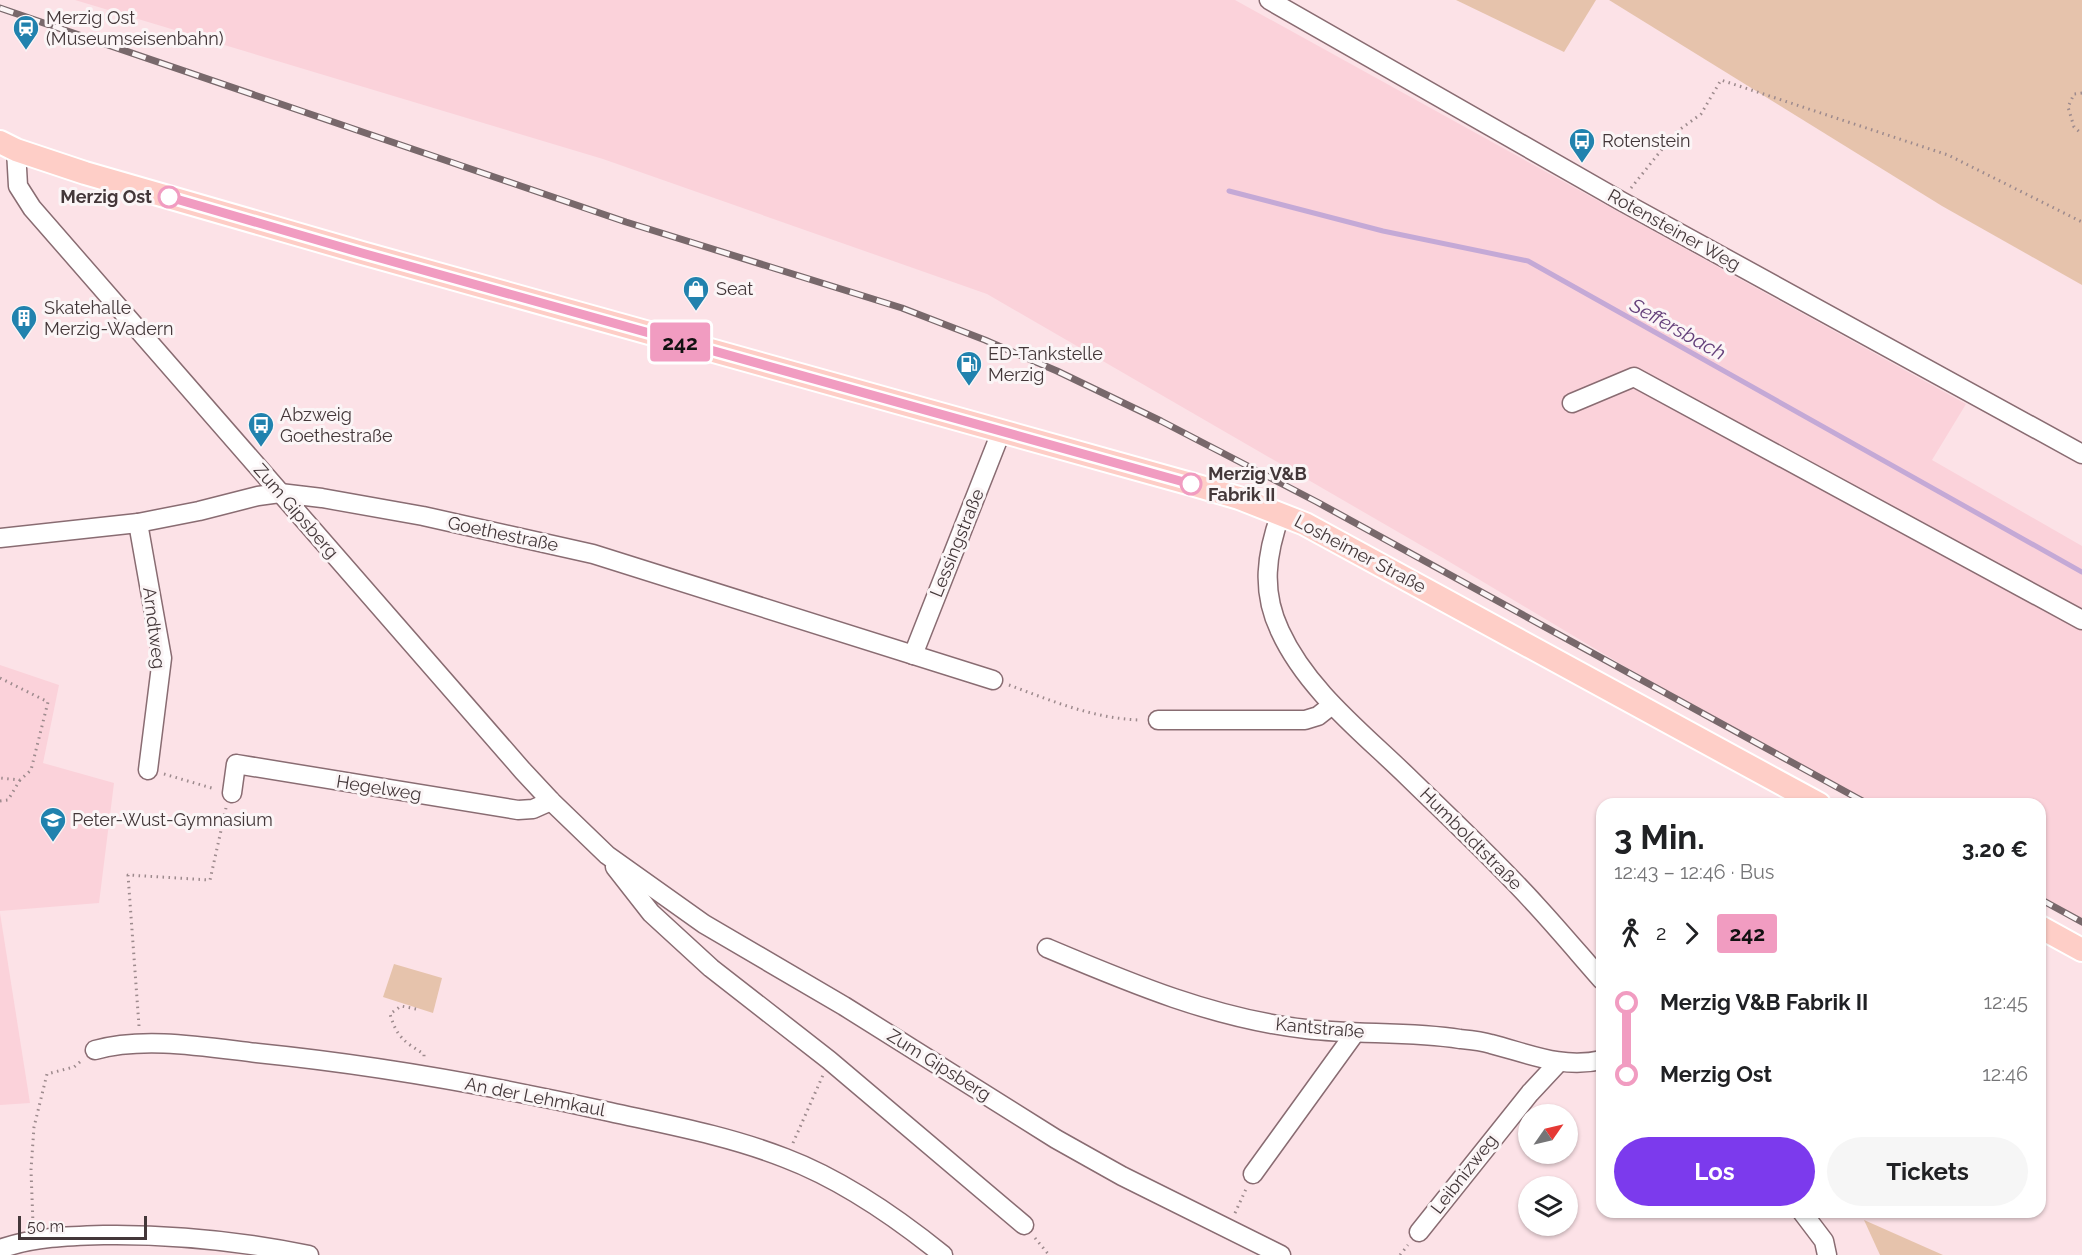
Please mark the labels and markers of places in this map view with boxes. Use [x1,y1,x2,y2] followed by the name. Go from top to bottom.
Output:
[46,7,224,49] place label: Merzig Ost (Museumseisenbahn)
[11,13,41,51] station icon: Merzig Ost (Museumseisenbahn)
[1567,126,1597,164] bus stop icon: Rotenstein
[1602,130,1691,151] place label: Rotenstein
[60,186,152,207] place label: Merzig Ost
[158,186,180,208] marker: Merzig Ost
[681,274,711,312] shop icon: Seat
[716,278,753,299] place label: Seat
[44,297,174,339] place label: Skatehalle Merzig-Wadern
[9,303,39,341] building icon: Skatehalle Merzig-Wadern
[988,343,1103,385] place label: ED-Tankstelle Merzig
[954,349,984,387] fuel station icon: ED-Tankstelle Merzig
[280,404,393,446] place label: Abzweig Goethestraße
[246,410,276,448] bus stop icon: Abzweig Goethestraße
[1208,463,1307,505] place label: Merzig V&B Fabrik II
[1180,473,1202,495] marker: Merzig V&B Fabrik II
[38,805,68,843] school or university icon: Peter-Wust-Gymnasium
[72,809,273,830] place label: Peter-Wust-Gymnasium

